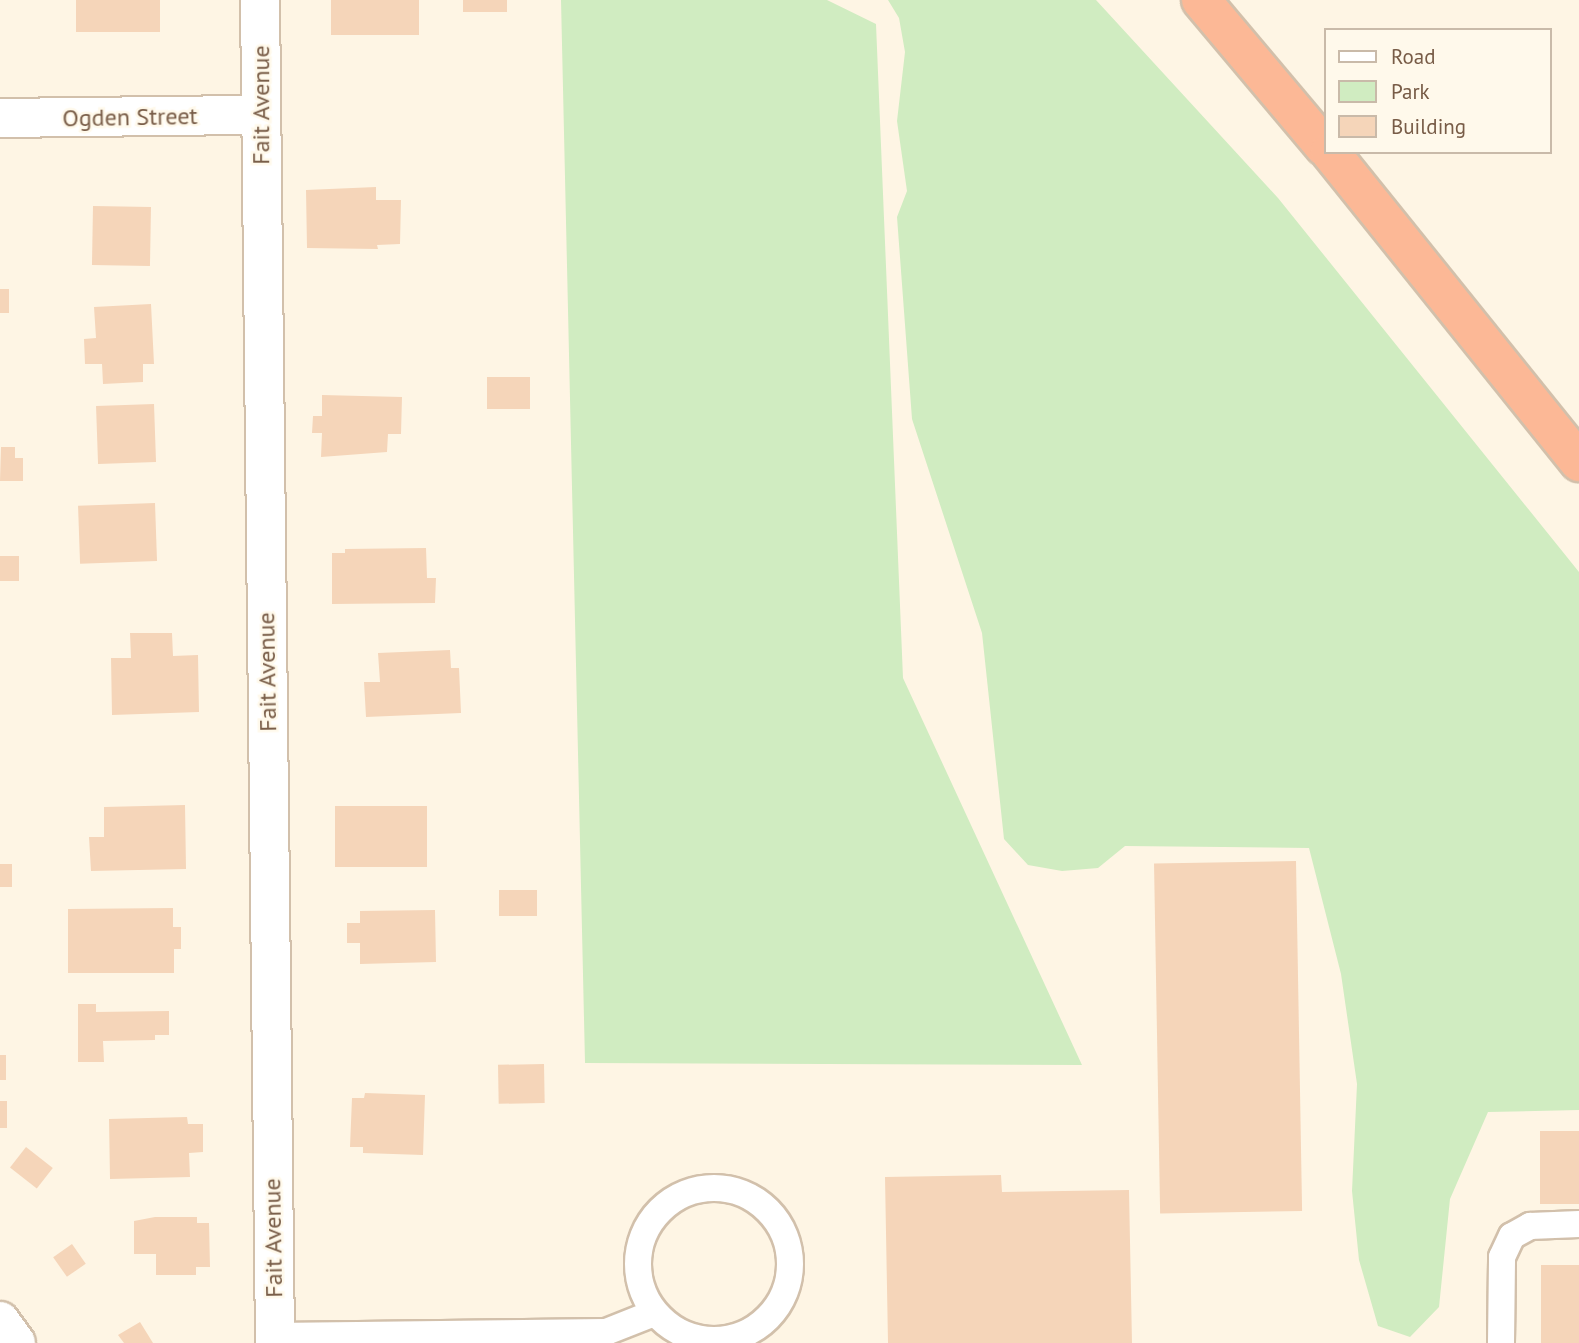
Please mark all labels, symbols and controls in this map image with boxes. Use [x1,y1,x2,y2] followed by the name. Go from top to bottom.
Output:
[1324,28,1551,154] legend
[1391,43,1435,70] text: Road
[247,45,275,165] street label: Fait Avenue
[1391,78,1430,105] text: Park
[62,101,198,133] street label: Ogden Street
[1391,113,1466,140] text: Building
[252,612,282,732] street label: Fait Avenue
[258,1178,288,1298] street label: Fait Avenue

